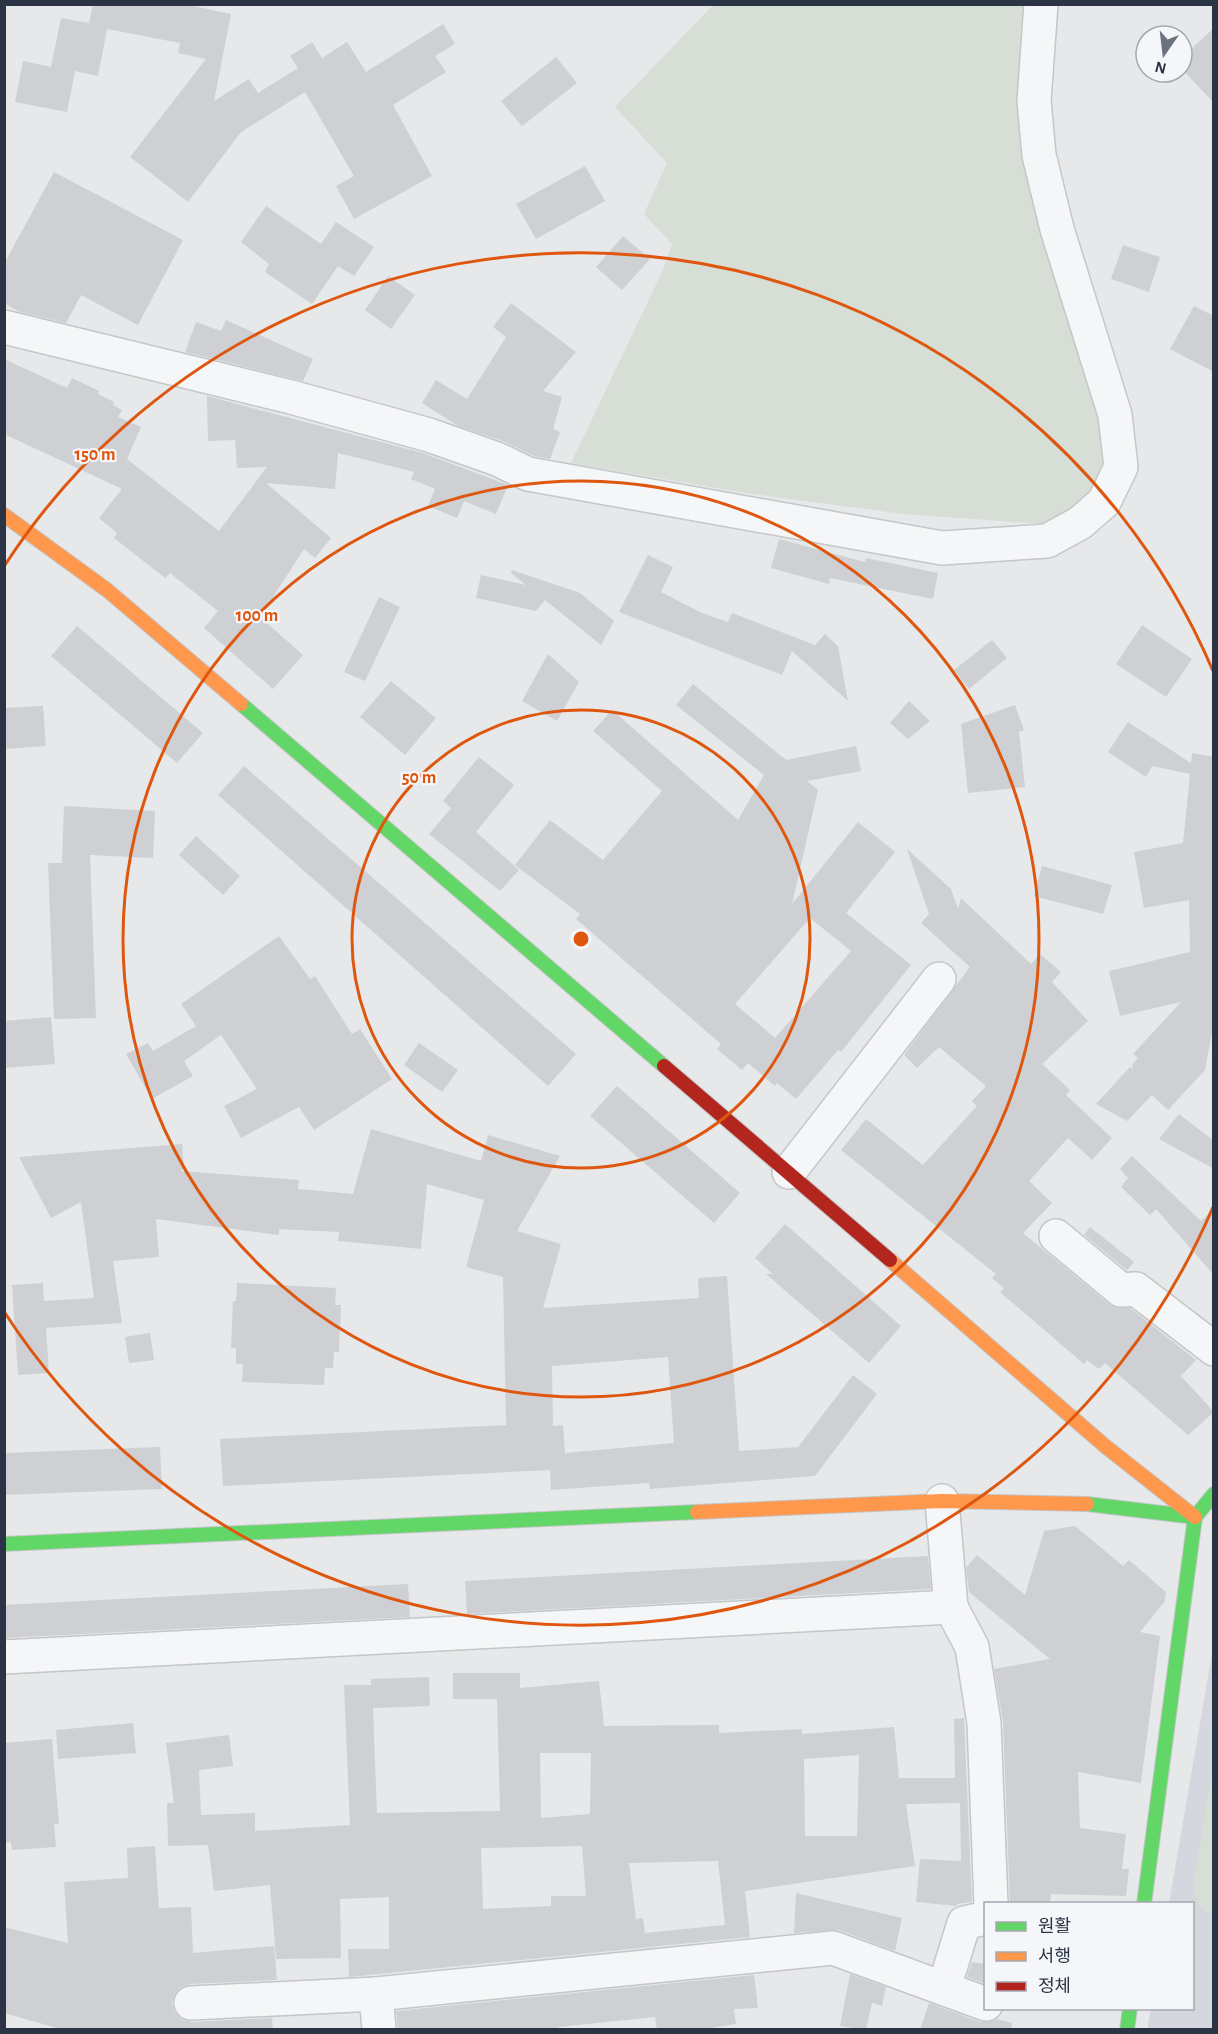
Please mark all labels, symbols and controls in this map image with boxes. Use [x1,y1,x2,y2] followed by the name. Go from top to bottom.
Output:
[1134,24,1194,84] north arrow
[1153,58,1168,77] text: N
[75,446,115,464] text: 150 m
[236,607,278,625] text: 100 m
[402,769,436,787] text: 50 m
[571,929,591,949] centre of rings
[984,1902,1194,2010] legend
[1038,1916,1071,1936] text: 원활
[1038,1947,1071,1966] text: 서행
[1038,1976,1071,1996] text: 정체

